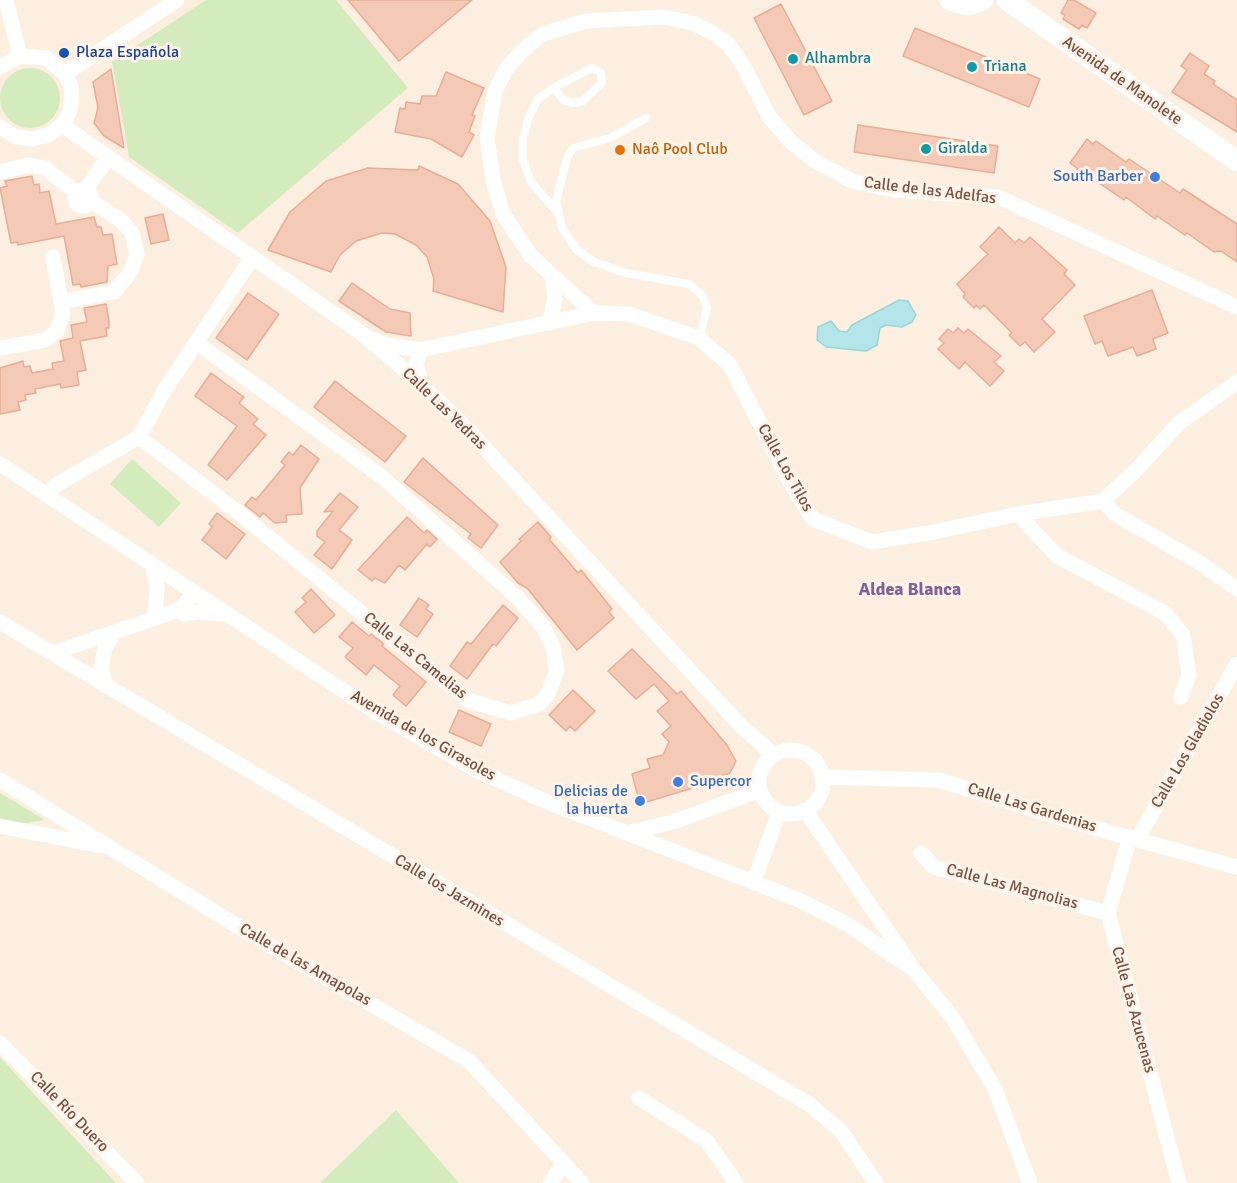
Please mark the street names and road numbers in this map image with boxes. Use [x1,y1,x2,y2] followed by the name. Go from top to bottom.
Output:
[1058,32,1186,130] street label: Avenida de Manolete
[863,173,997,209] street label: Calle de las Adelfas
[398,364,490,454] street label: Calle Las Yedras
[753,421,817,515] street label: Calle Los Tilos
[359,608,471,704] street label: Calle Las Camelias
[347,687,499,785] street label: Avenida de los Girasoles
[1147,690,1229,812] street label: Calle Los Gladiolos
[965,779,1099,837] street label: Calle Las Gardenias
[391,851,507,931] street label: Calle los Jazmines
[944,860,1080,914] street label: Calle Las Magnolias
[236,919,374,1011] street label: Calle de las Amapolas
[1107,945,1159,1075] street label: Calle Las Azucenas
[26,1068,112,1156] street label: Calle Río Duero

